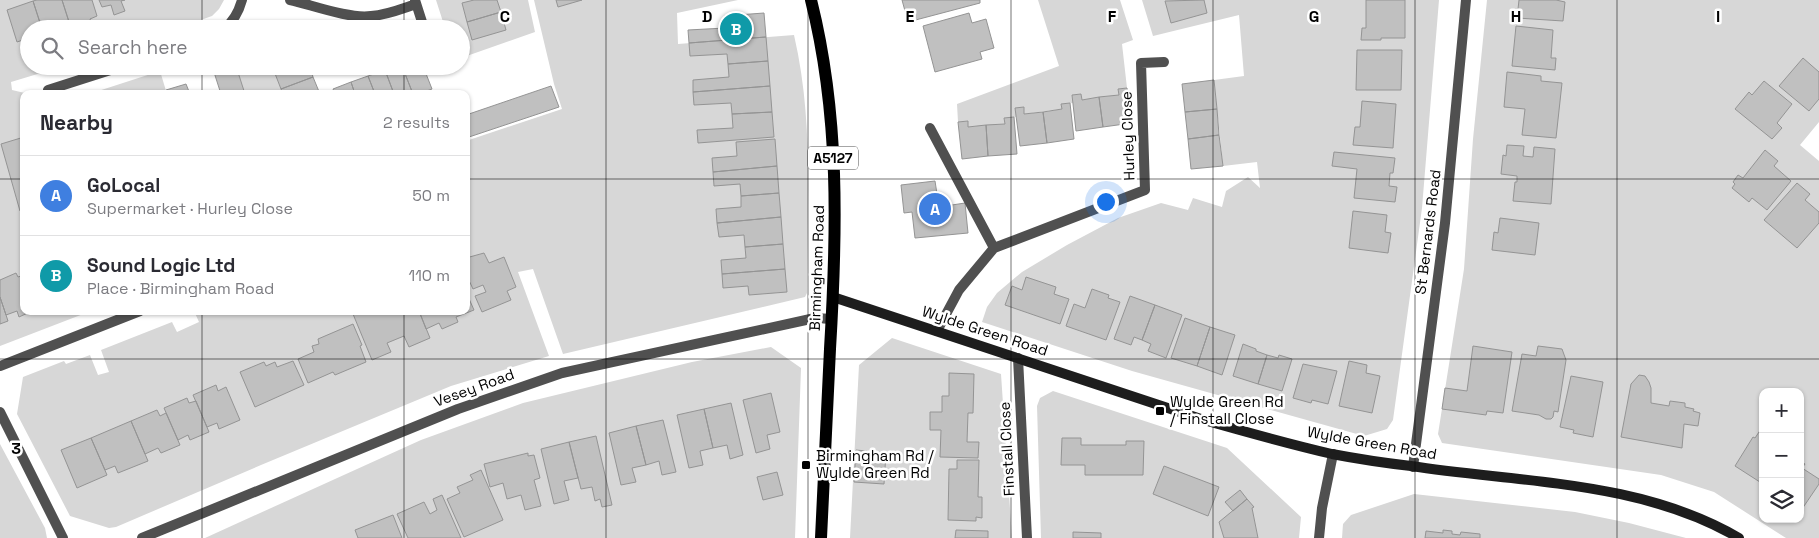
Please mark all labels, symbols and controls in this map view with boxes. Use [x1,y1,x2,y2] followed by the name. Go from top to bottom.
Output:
[500,6,510,27] text: C
[702,6,712,27] text: D
[906,6,915,27] text: E
[1108,6,1117,27] text: F
[1309,6,1319,27] text: G
[1511,6,1521,27] text: H
[1716,6,1720,27] text: I
[720,10,752,48] pin: B
[20,20,470,75] search box
[38,34,66,62] icon: search
[78,35,188,60] text: Search here
[1116,91,1139,181] street label: Hurley Close
[40,109,113,136] text: Nearby
[383,112,450,133] text: 2 results
[808,146,858,170] road number: A5127
[1410,168,1445,296] street label: St Bernards Road
[87,173,160,198] text: GoLocal
[51,185,61,206] text: A
[412,185,450,206] text: 50 m
[1093,189,1119,215] your location
[919,190,951,228] pin: A
[87,198,293,219] text: Supermarket · Hurley Close
[805,205,828,331] street label: Birmingham Road
[87,253,235,278] text: Sound Logic Ltd
[51,265,61,286] text: B
[408,265,450,286] text: 110 m
[87,278,274,299] text: Place · Birmingham Road
[920,301,1051,360] street label: Wylde Green Road
[431,364,517,411] street label: Vesey Road
[1759,388,1804,523] map controls
[1759,388,1804,433] button: +
[1170,392,1284,428] place label: Wylde Green Rd / Finstall Close
[995,401,1018,497] street label: Finstall Close
[1154,405,1166,417] marker: Wylde Green Rd / Finstall Close
[1306,422,1438,463] street label: Wylde Green Road
[1759,433,1804,478] button: −
[11,438,21,459] text: 3
[816,446,934,482] place label: Birmingham Rd / Wylde Green Rd
[800,459,812,471] marker: Birmingham Rd / Wylde Green Rd
[1759,478,1804,523] button: layers

